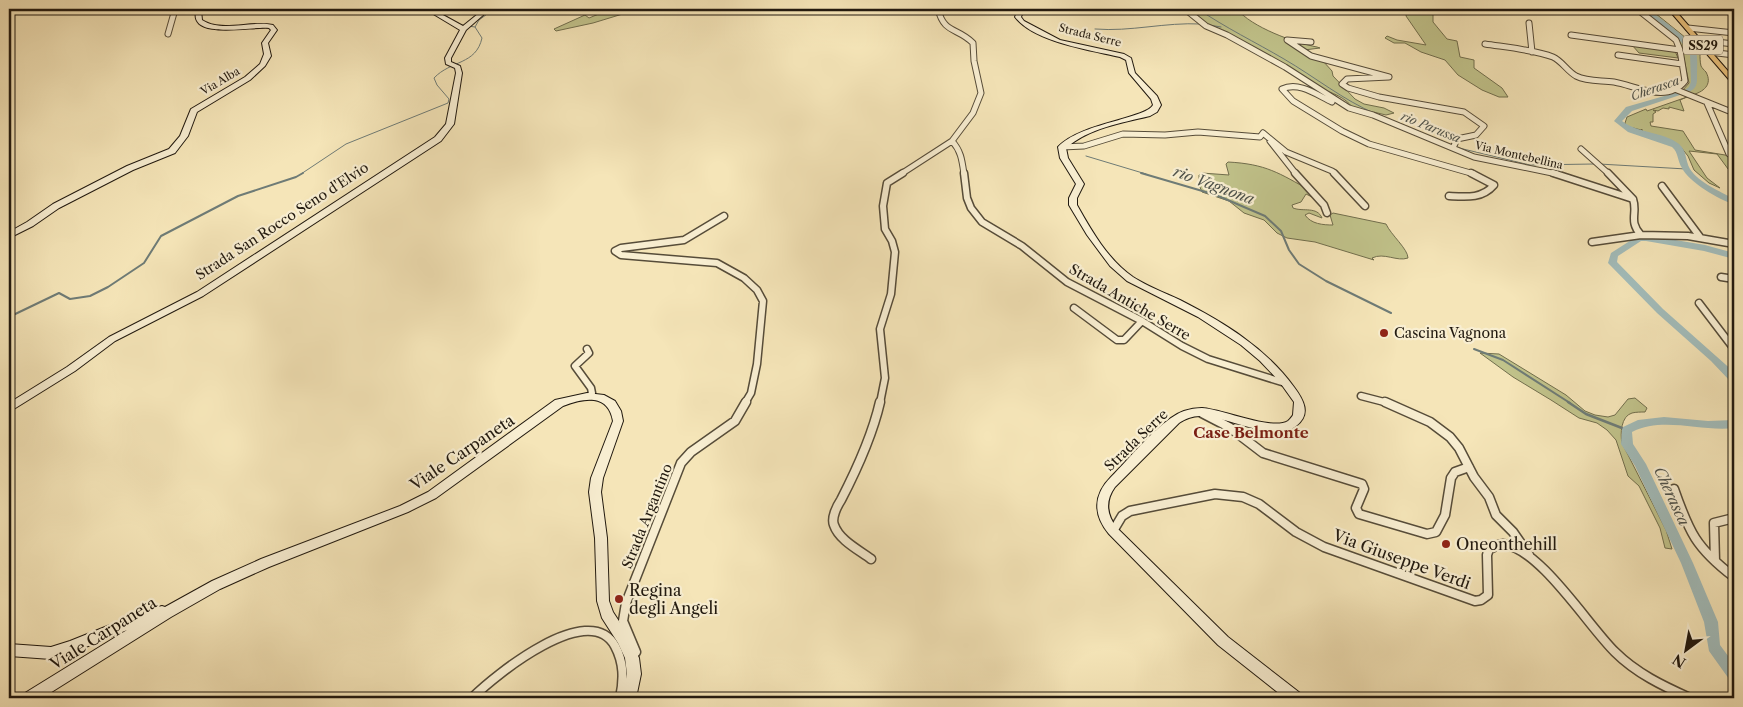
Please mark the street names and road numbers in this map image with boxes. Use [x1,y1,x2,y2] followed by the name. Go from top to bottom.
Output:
[1057,20,1123,50] street label: Strada Serre
[1683,36,1723,54] road number: SS29
[197,64,242,99] street label: Via Alba
[1473,138,1565,172] street label: Via Montebellina
[192,158,372,284] street label: Strada San Rocco Seno d'Elvio
[1066,260,1194,344] street label: Strada Antiche Serre
[1100,405,1172,475] street label: Strada Serre
[405,409,519,495] street label: Viale Carpaneta
[618,461,676,571] street label: Strada Argantino
[1329,524,1474,593] street label: Via Giuseppe Verdi
[45,592,160,674] street label: Viale Carpaneta

